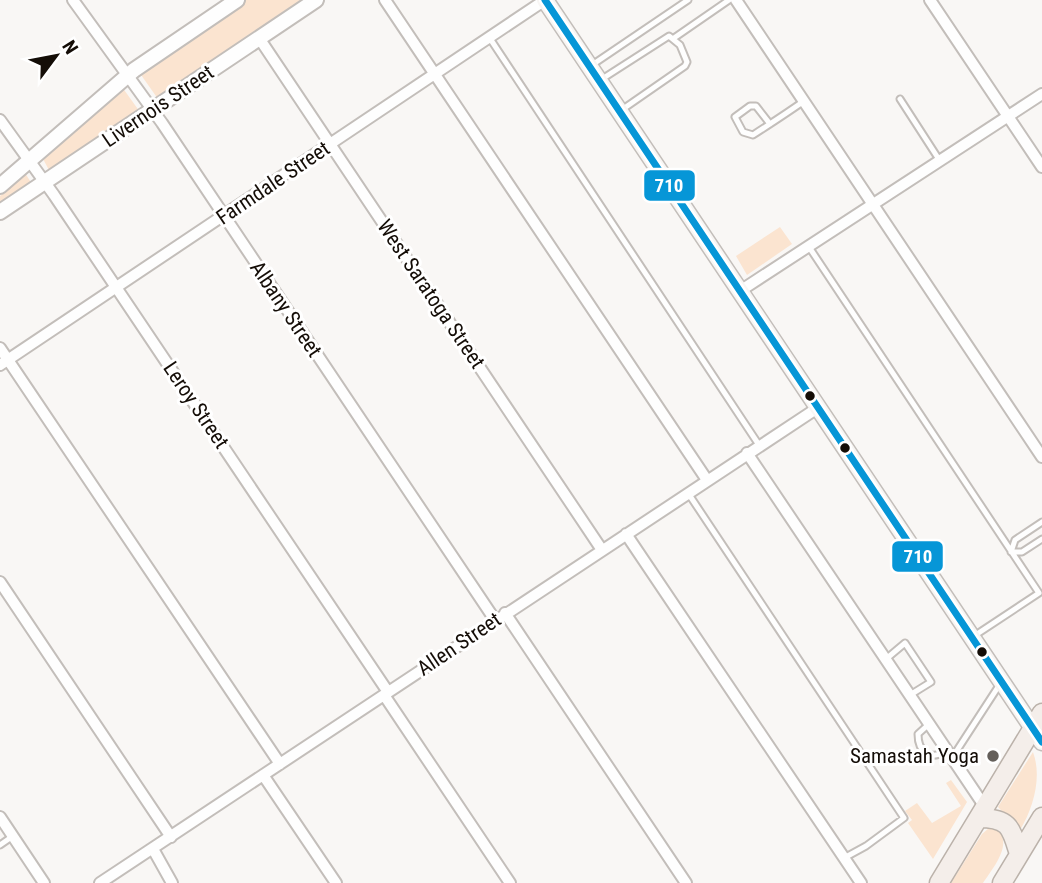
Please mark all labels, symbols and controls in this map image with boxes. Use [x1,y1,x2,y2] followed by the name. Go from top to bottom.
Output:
[21,21,91,91] north arrow
[57,36,83,58] text: N
[98,60,218,152] street label: Livernois Street
[212,136,334,230] street label: Farmdale Street
[643,169,696,202] line badge: 710
[655,174,683,197] text: 710
[372,215,490,373] street label: West Saratoga Street
[245,257,327,361] street label: Albany Street
[158,357,234,453] street label: Leroy Street
[803,389,817,403] unlabelled marker
[838,441,852,455] unlabelled marker
[891,540,944,573] line badge: 710
[904,545,932,568] text: 710
[413,607,505,681] street label: Allen Street
[975,645,989,659] unlabelled marker
[850,744,979,768] place label: Samastah Yoga
[985,748,1001,764] marker: Samastah Yoga

